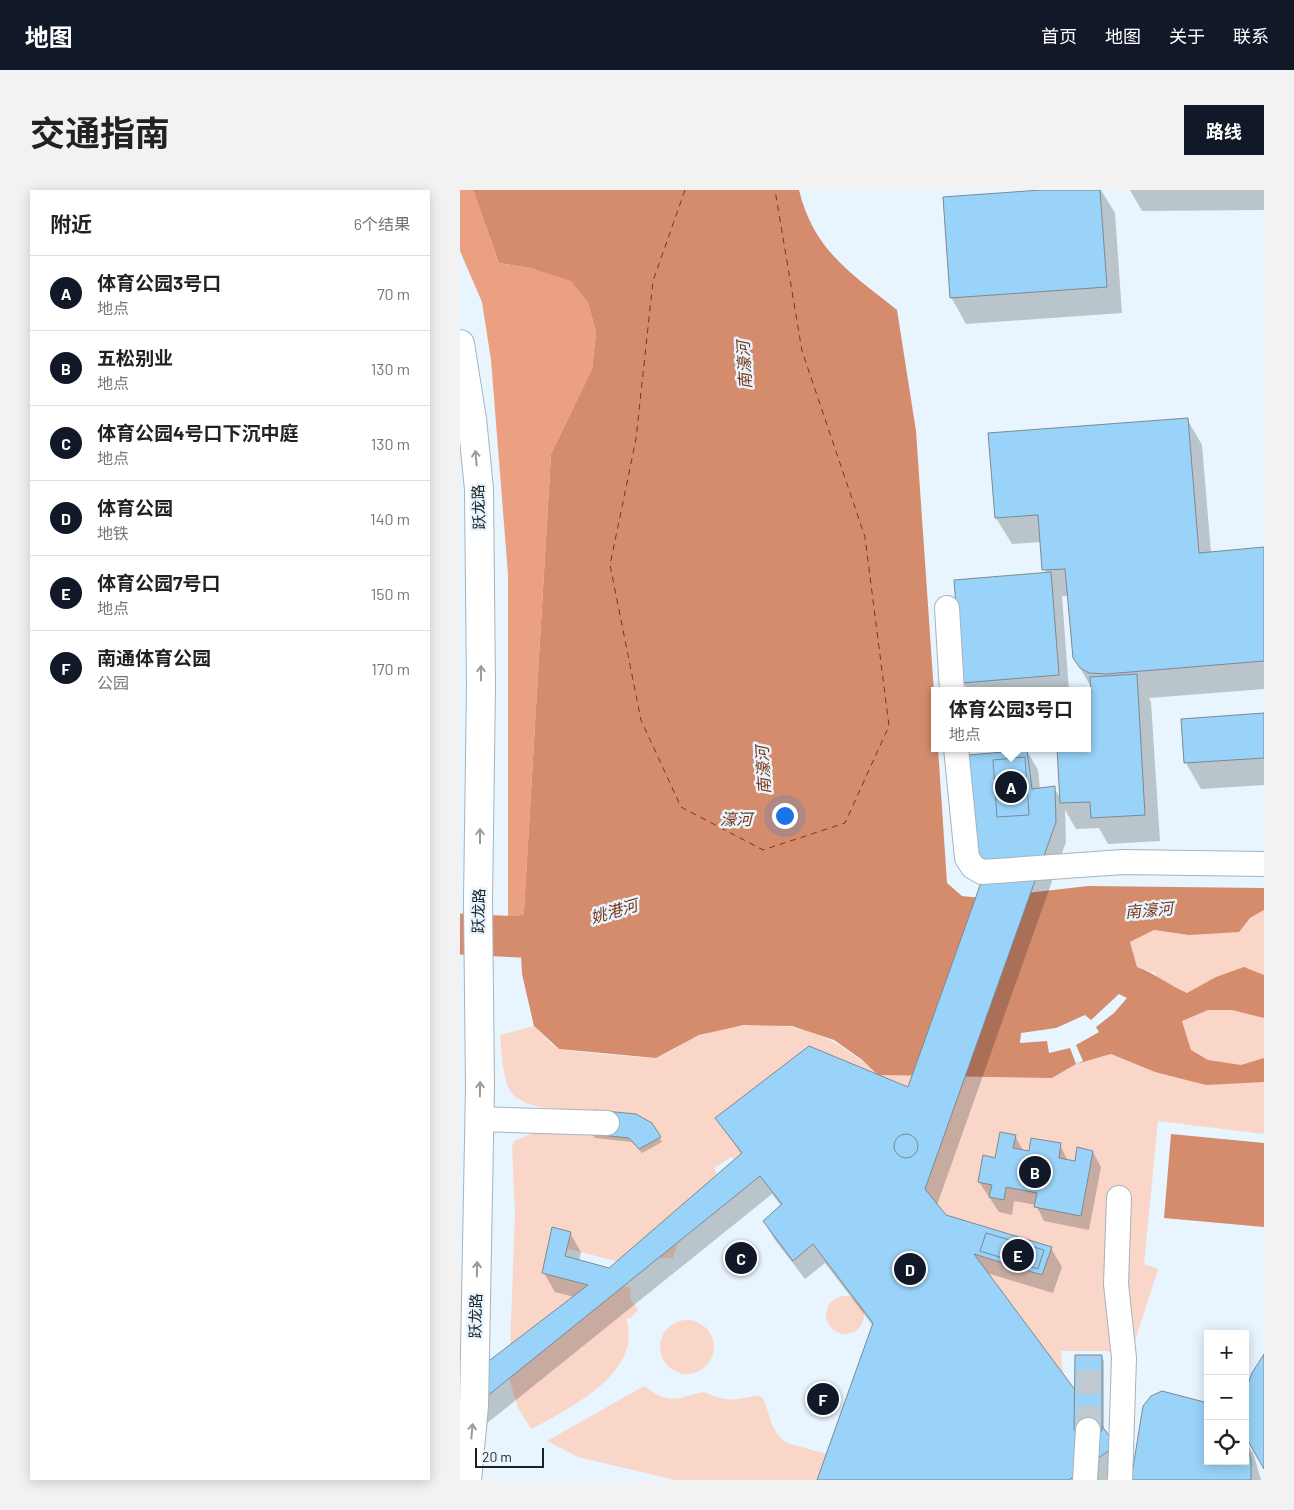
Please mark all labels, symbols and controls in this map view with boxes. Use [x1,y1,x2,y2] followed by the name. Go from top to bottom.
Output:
[25,22,73,51] text: 地图
[1041,25,1077,47] text: 首页
[1105,25,1141,47] text: 地图
[1169,25,1205,47] text: 关于
[1233,25,1269,47] text: 联系
[1184,105,1264,155] button: 路线
[30,111,170,153] text: 交通指南
[50,211,92,236] text: 附近
[354,214,410,233] text: 6个结果
[97,271,221,294] text: 体育公园3号口
[61,284,71,303] text: A
[377,284,410,303] text: 70 m
[97,298,129,317] text: 地点
[733,338,754,389] water label: 南濠河
[97,346,173,369] text: 五松别业
[61,359,71,378] text: B
[371,359,410,378] text: 130 m
[97,373,129,392] text: 地点
[97,421,299,444] text: 体育公园4号口下沉中庭
[61,434,71,453] text: C
[371,434,410,453] text: 130 m
[97,448,129,467] text: 地点
[471,450,481,466] one-way arrow
[468,484,488,530] street label: 跃龙路
[97,496,173,519] text: 体育公园
[61,509,71,528] text: D
[370,509,410,528] text: 140 m
[97,523,129,542] text: 地铁
[97,571,220,594] text: 体育公园7号口
[61,584,71,603] text: E
[371,584,410,603] text: 150 m
[97,598,129,617] text: 地点
[97,646,211,669] text: 南通体育公园
[62,659,70,678] text: F
[371,659,410,678] text: 170 m
[476,665,486,682] one-way arrow
[97,673,129,692] text: 公园
[931,687,1091,752] popup
[949,697,1073,720] text: 体育公园3号口
[949,724,981,743] text: 地点
[752,743,773,794] water label: 南濠河
[995,768,1027,806] pin: A
[772,803,798,829] your location
[720,809,755,828] water label: 濠河
[475,828,485,844] one-way arrow
[469,888,487,934] street label: 跃龙路
[588,894,642,926] water label: 姚港河
[1124,898,1177,921] water label: 南濠河
[475,1081,485,1098] one-way arrow
[1019,1153,1051,1191] pin: B
[1002,1236,1034,1274] pin: E
[725,1239,757,1277] pin: C
[894,1250,926,1288] pin: D
[472,1261,481,1277] one-way arrow
[466,1293,484,1339] street label: 跃龙路
[1204,1330,1249,1465] map controls
[1204,1330,1249,1375] button: +
[1204,1375,1249,1420] button: −
[807,1380,839,1418] pin: F
[1204,1420,1249,1465] button: locate
[467,1424,477,1440] one-way arrow
[475,1445,544,1468] scale bar
[482,1448,512,1465] text: 20 m

